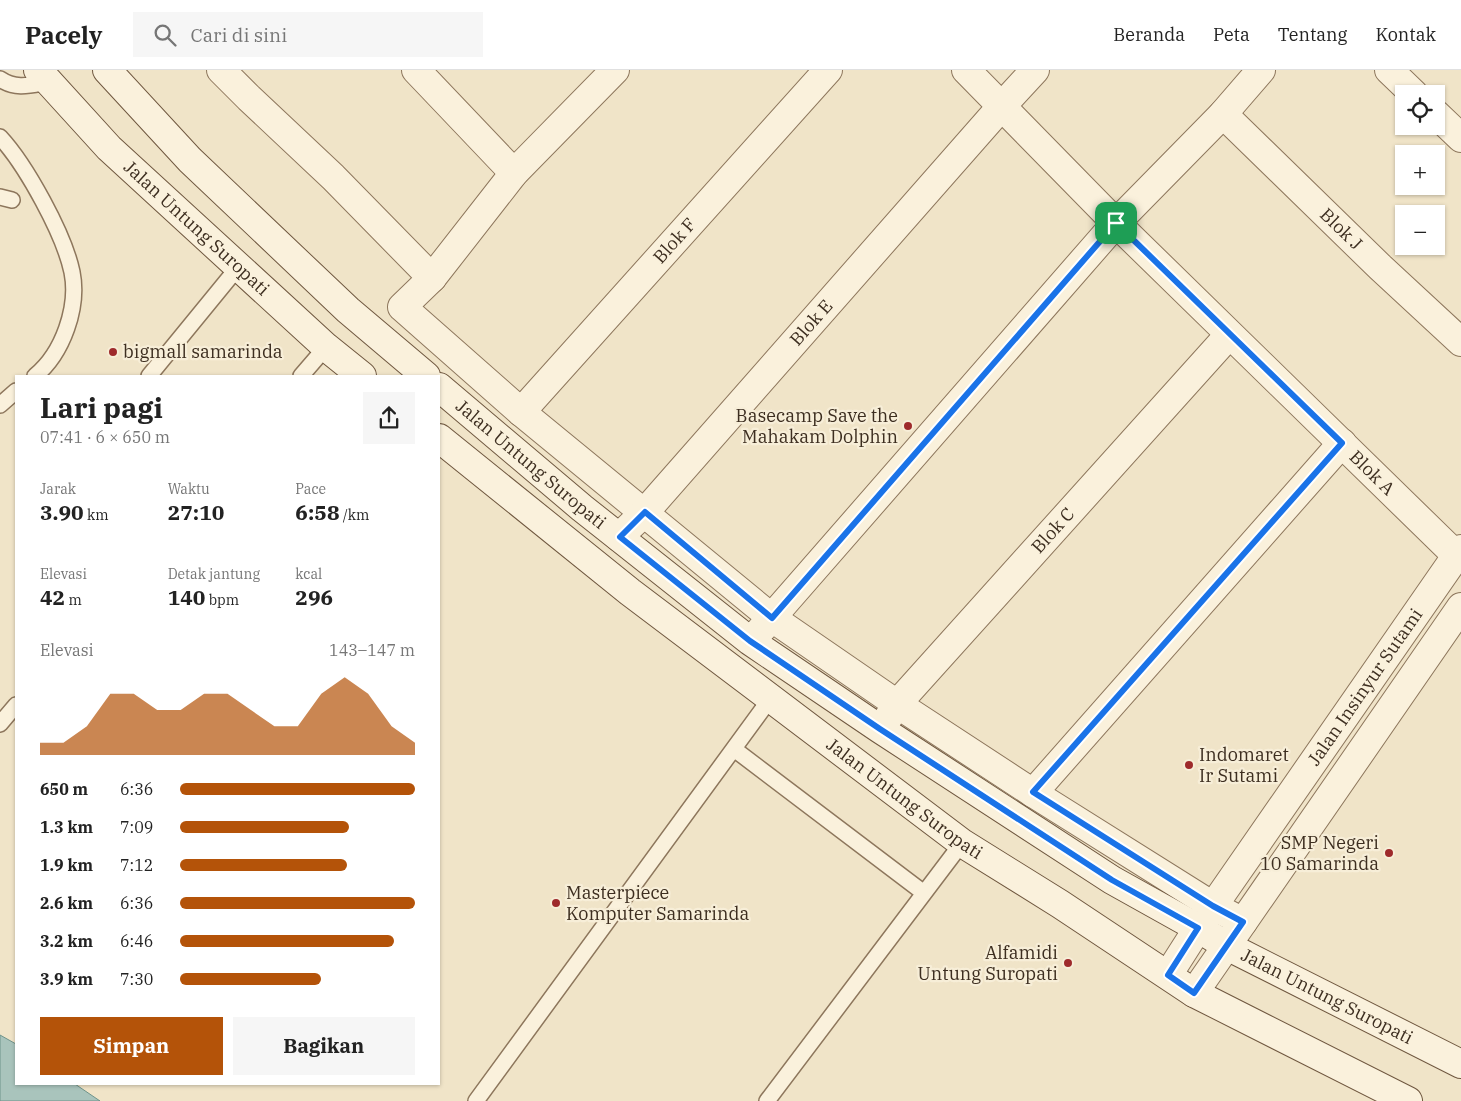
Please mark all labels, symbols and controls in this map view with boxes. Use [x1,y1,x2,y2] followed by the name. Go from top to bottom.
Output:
[133,12,483,57] search box
[25,19,103,51] text: Pacely
[151,21,179,49] icon: search
[191,23,287,47] text: Cari di sini
[1113,23,1185,46] text: Beranda
[1213,23,1250,46] text: Peta
[1278,23,1347,46] text: Tentang
[1375,23,1436,46] text: Kontak
[1395,85,1445,255] map controls
[1395,85,1445,135] button: locate
[1395,145,1445,195] button: +
[119,155,275,300] street label: Jalan Untung Suropati
[1095,202,1137,244] pin
[1315,203,1368,255] street label: Blok J
[1395,205,1445,255] button: −
[1102,209,1130,237] icon: arrive
[648,213,701,268] street label: Blok F
[785,295,837,350] street label: Blok E
[123,340,283,363] place label: bigmall samarinda
[107,346,119,358] marker: bigmall samarinda
[40,389,163,426] text: Lari pagi
[363,392,415,444] button: share
[451,394,611,534] street label: Jalan Untung Suropati
[736,404,898,448] place label: Basecamp Save the Mahakam Dolphin
[902,420,914,432] marker: Basecamp Save the Mahakam Dolphin
[40,427,170,447] text: 07:41 · 6 × 650 m
[1345,445,1400,500] street label: Blok A
[40,480,76,498] text: Jarak
[168,480,210,498] text: Waktu
[295,480,326,498] text: Pace
[40,498,84,526] text: 3.90
[168,498,224,526] text: 27:10
[295,498,340,526] text: 6:58
[1026,502,1079,558] street label: Blok C
[84,506,109,524] text: km
[340,506,369,524] text: /km
[40,565,87,583] text: Elevasi
[168,565,260,583] text: Detak jantung
[295,565,322,583] text: kcal
[40,583,65,611] text: 42
[168,583,205,611] text: 140
[295,583,333,611] text: 296
[65,591,82,609] text: m
[205,591,239,609] text: bpm
[1302,604,1427,770] street label: Jalan Insinyur Sutami
[40,640,94,660] text: Elevasi
[329,640,415,660] text: 143–147 m
[822,733,987,864] street label: Jalan Untung Suropati
[1199,743,1289,787] place label: Indomaret Ir Sutami
[1183,759,1195,771] marker: Indomaret Ir Sutami
[40,779,88,799] text: 650 m
[120,779,153,799] text: 6:36
[40,817,93,837] text: 1.3 km
[120,817,153,837] text: 7:09
[1260,831,1379,875] place label: SMP Negeri 10 Samarinda
[1383,847,1395,859] marker: SMP Negeri 10 Samarinda
[40,855,93,875] text: 1.9 km
[120,855,153,875] text: 7:12
[566,881,749,925] place label: Masterpiece Komputer Samarinda
[40,893,93,913] text: 2.6 km
[120,893,153,913] text: 6:36
[550,897,562,909] marker: Masterpiece Komputer Samarinda
[40,931,93,951] text: 3.2 km
[120,931,153,951] text: 6:46
[918,941,1058,985] place label: Alfamidi Untung Suropati
[1237,943,1417,1049] street label: Jalan Untung Suropati
[1062,957,1074,969] marker: Alfamidi Untung Suropati
[40,969,93,989] text: 3.9 km
[120,969,153,989] text: 7:30
[40,1017,223,1075] button: Simpan
[233,1017,415,1075] button: Bagikan

